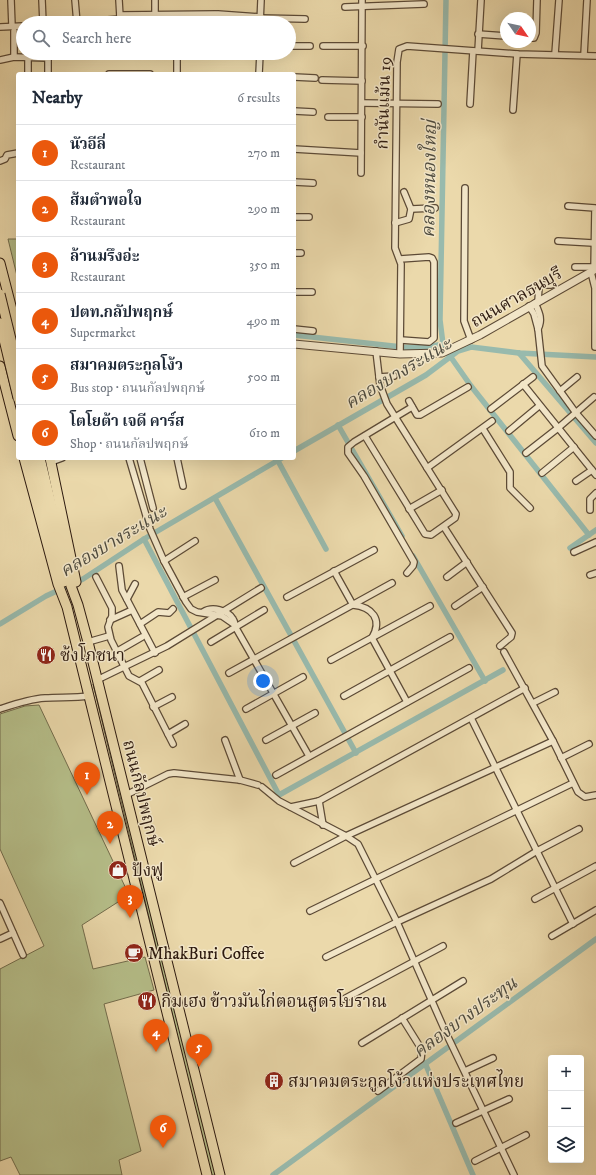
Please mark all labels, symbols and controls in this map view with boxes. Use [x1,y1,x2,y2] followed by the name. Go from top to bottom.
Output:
[500,12,536,48] north arrow
[16,16,296,60] search box
[30,27,52,49] icon: search
[62,29,131,48] text: Search here
[371,56,397,150] street label: กำนันแม้น 19
[32,87,82,109] text: Nearby
[237,90,280,106] text: 6 results
[415,117,442,238] water label: คลองหนองใหญ่
[70,135,106,154] text: นัวอีลี่
[43,145,47,161] text: 1
[248,145,280,161] text: 270 m
[70,157,126,173] text: Restaurant
[70,191,142,210] text: ส้มตำพอใจ
[42,201,48,217] text: 2
[248,201,280,217] text: 290 m
[70,213,126,229] text: Restaurant
[70,247,139,266] text: ล้านมรึงอ่ะ
[43,257,47,273] text: 3
[249,257,280,273] text: 350 m
[467,263,566,333] street label: ถนนศาลธนบุรี
[70,269,126,285] text: Restaurant
[70,303,173,322] text: ปตท.กลัปพฤกษ์
[41,313,49,329] text: 4
[246,313,280,329] text: 490 m
[70,325,136,341] text: Supermarket
[341,333,457,414] water label: คลองบางระแนะ
[70,356,183,375] text: สมาคมตระกูลโง้ว
[42,369,48,385] text: 5
[247,369,280,385] text: 500 m
[70,380,205,396] text: Bus stop · ถนนกัลปพฤกษ์
[70,412,184,431] text: โตโยต้า เจดี คาร์ส
[42,425,48,441] text: 6
[249,425,280,441] text: 610 m
[70,436,188,452] text: Shop · ถนนกัลปพฤกษ์
[56,501,172,582] water label: คลองบางระแนะ
[60,642,125,667] place label: ซ้งโภชนา
[35,644,57,666] restaurant icon: ซ้งโภชนา
[253,671,273,691] your location
[117,737,166,849] street label: ถนนกัลปพฤกษ์
[74,762,100,795] pin: 1
[97,811,123,844] pin: 2
[107,859,129,881] shop icon: ปังฟู
[132,860,164,882] place label: ปังฟู
[117,885,143,918] pin: 3
[123,942,145,964] cafe icon: MhakBuri Coffee
[148,943,265,965] place label: MhakBuri Coffee
[409,973,522,1063] water label: คลองบางประทุน
[161,988,387,1013] place label: กิมเฮง ข้าวมันไก่ตอนสูตรโบราณ
[136,990,158,1012] restaurant icon: กิมเฮง ข้าวมันไก่ตอนสูตรโบราณ
[143,1019,169,1052] pin: 4
[186,1034,212,1067] pin: 5
[548,1055,584,1163] map controls
[548,1055,584,1091] button: +
[288,1068,524,1093] place label: สมาคมตระกูลโง้วแห่งประเทศไทย
[263,1070,285,1092] building icon: สมาคมตระกูลโง้วแห่งประเทศไทย
[548,1091,584,1127] button: −
[150,1115,176,1148] pin: 6
[548,1127,584,1163] button: layers

